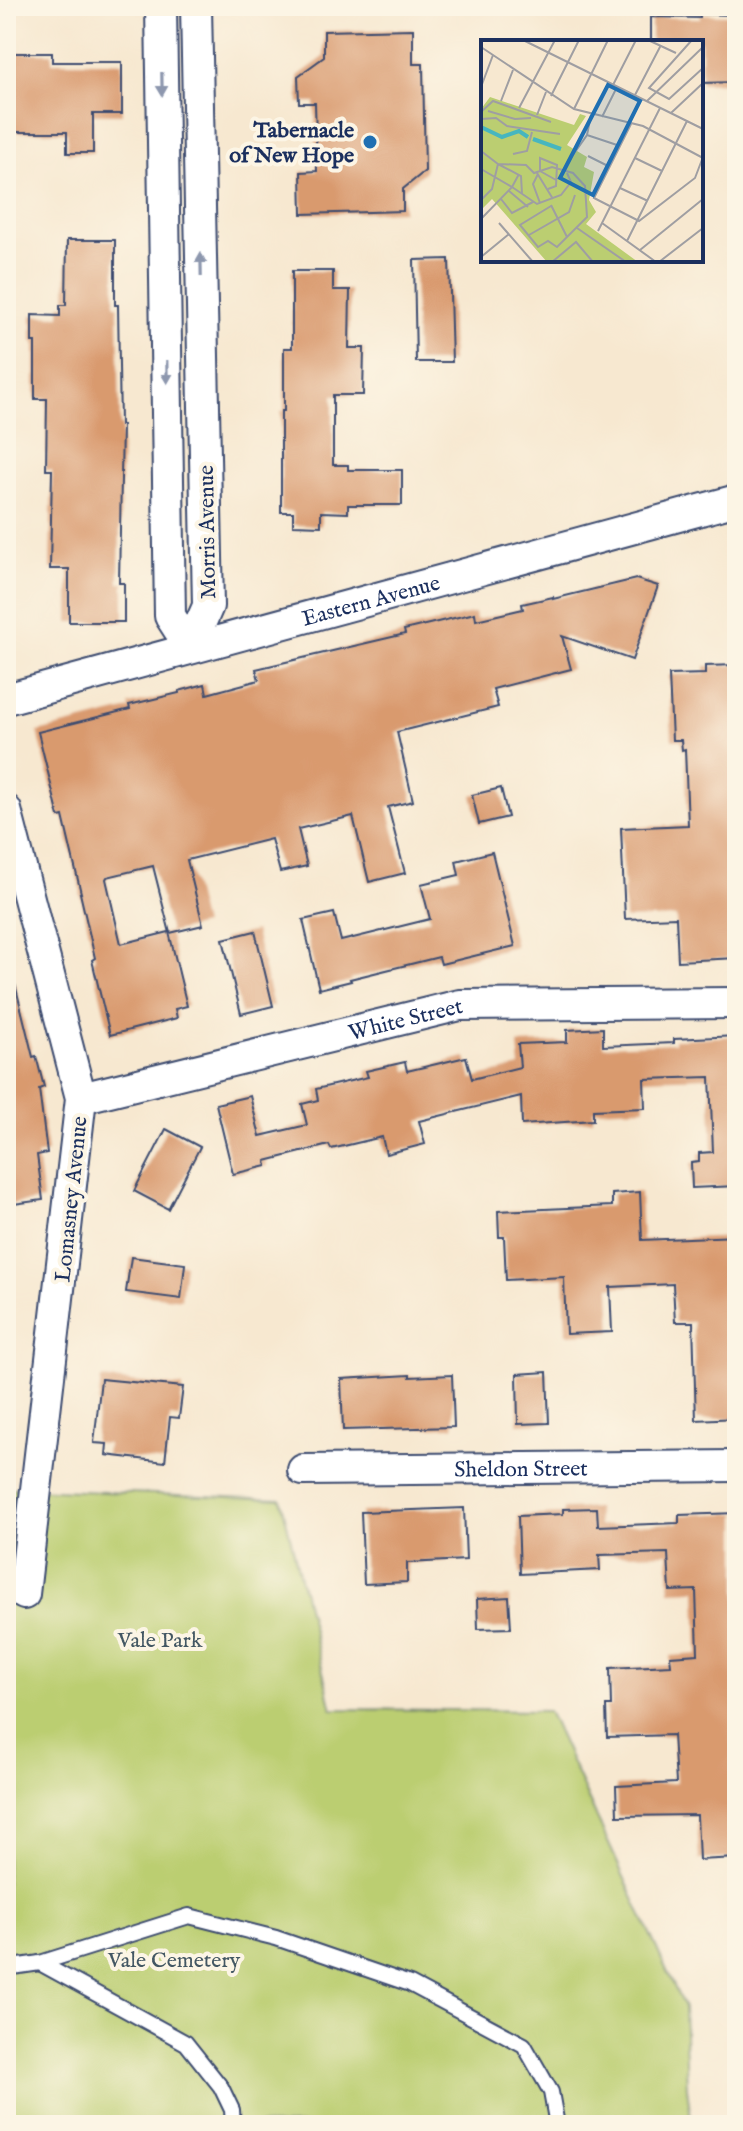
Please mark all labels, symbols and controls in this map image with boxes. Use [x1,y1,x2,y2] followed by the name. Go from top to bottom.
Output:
[481,40,703,262] inset map
[156,72,168,97] one-way arrow
[229,117,354,170] place label: Tabernacle of New Hope
[361,133,379,151] marker: Tabernacle of New Hope
[194,252,207,277] one-way arrow
[160,360,173,385] one-way arrow
[193,465,223,599] street label: Morris Avenue
[299,569,443,634] street label: Eastern Avenue
[346,993,466,1048] street label: White Street
[49,1115,95,1284] street label: Lomasney Avenue
[454,1455,588,1485] street label: Sheldon Street
[116,1627,203,1655] park label: Vale Park
[107,1947,241,1975] park label: Vale Cemetery

